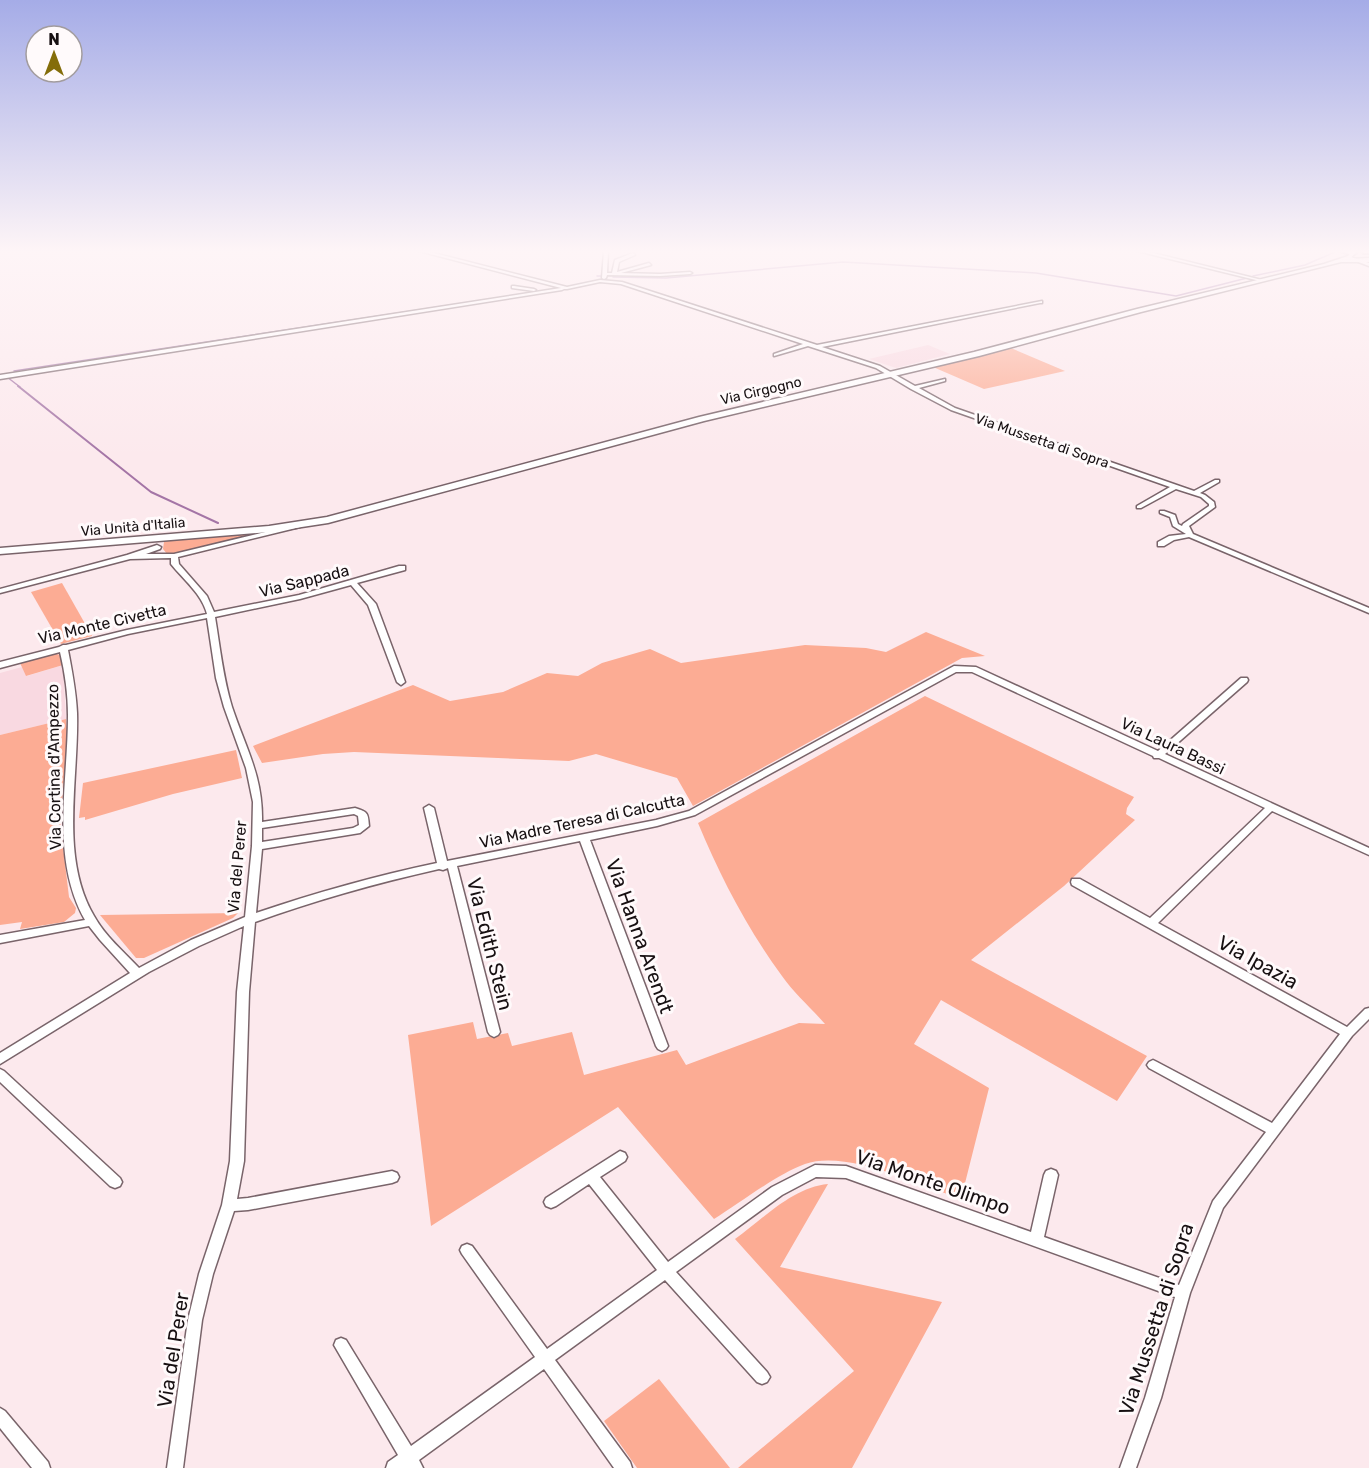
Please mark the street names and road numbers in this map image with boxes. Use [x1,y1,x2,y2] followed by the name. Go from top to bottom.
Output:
[719,373,803,409] street label: Via Cirgogno
[973,410,1111,472] street label: Via Mussetta di Sopra
[80,514,186,540] street label: Via Unità d'Italia
[257,561,351,601] street label: Via Sappada
[36,600,168,648] street label: Via Monte Civetta
[43,684,65,850] street label: Via Cortina d'Ampezzo
[1118,714,1228,778] street label: Via Laura Bassi
[478,790,686,852] street label: Via Madre Teresa di Calcutta
[223,820,251,914] street label: Via del Perer
[601,855,679,1017] street label: Via Hanna Arendt
[462,875,518,1013] street label: Via Edith Stein
[1214,930,1302,994] street label: Via Ipazia
[853,1144,1013,1220] street label: Via Monte Olimpo
[1114,1220,1198,1418] street label: Via Mussetta di Sopra
[152,1290,194,1410] street label: Via del Perer

